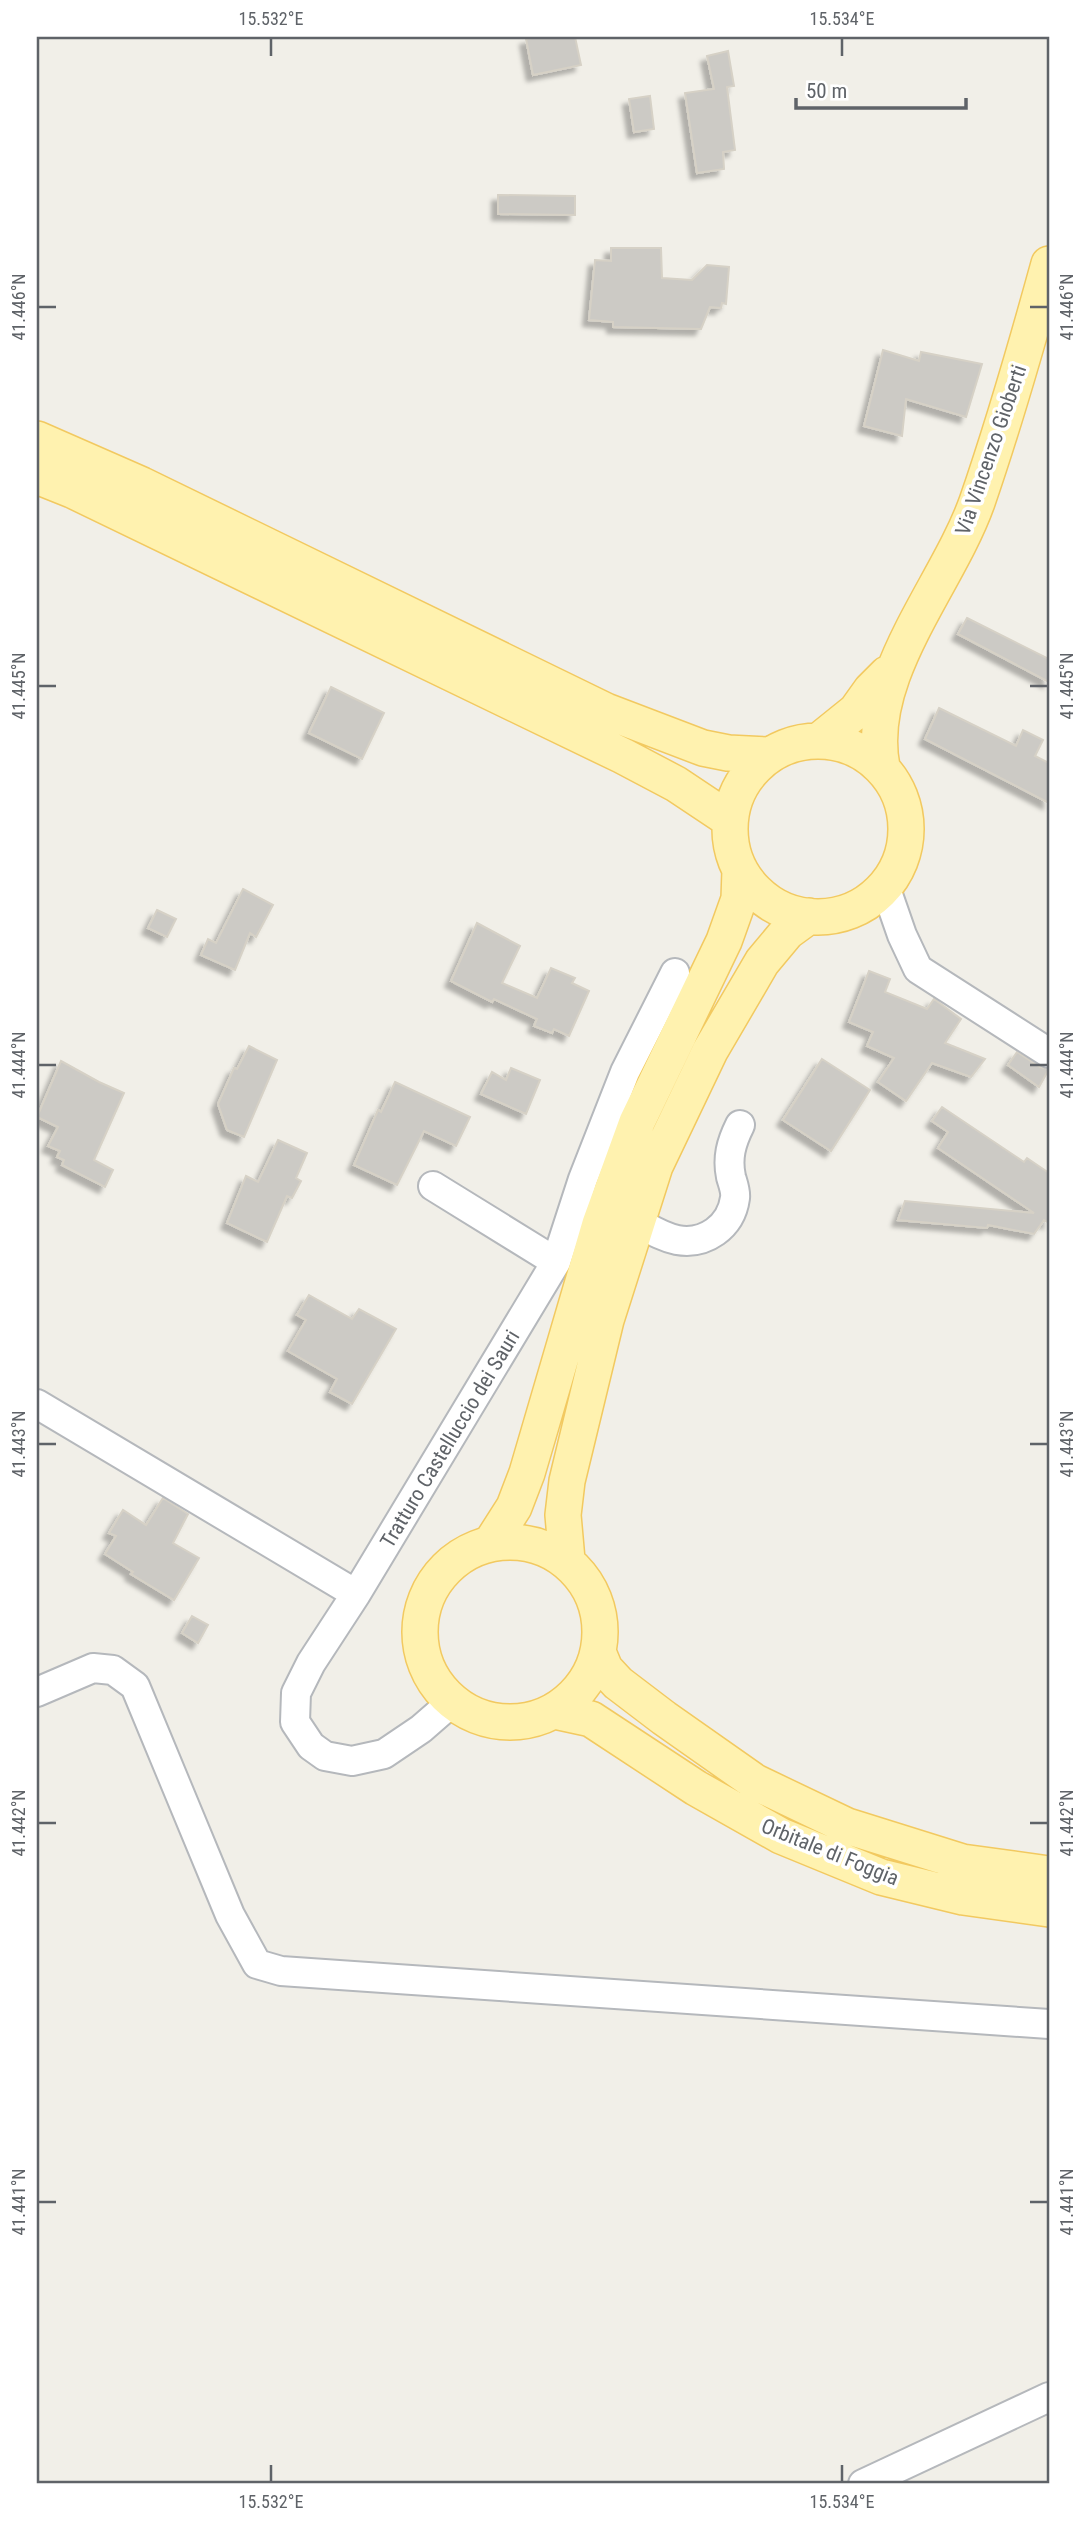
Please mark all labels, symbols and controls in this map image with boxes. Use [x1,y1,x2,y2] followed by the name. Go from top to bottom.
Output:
[239,8,303,29] text: 15.532°E
[810,8,874,29] text: 15.534°E
[796,66,965,110] scale bar
[806,79,847,103] text: 50 m
[8,273,29,341] text: 41.446°N
[1056,273,1077,341] text: 41.446°N
[951,362,1031,538] street label: Via Vincenzo Gioberti
[8,652,29,720] text: 41.445°N
[1056,652,1077,720] text: 41.445°N
[8,1031,29,1099] text: 41.444°N
[1056,1031,1077,1099] text: 41.444°N
[375,1326,525,1552] street label: Tratturo Castelluccio dei Sauri
[8,1410,29,1478] text: 41.443°N
[1056,1410,1077,1478] text: 41.443°N
[8,1789,29,1857] text: 41.442°N
[1056,1789,1077,1857] text: 41.442°N
[758,1814,902,1890] street label: Orbitale di Foggia
[8,2168,29,2236] text: 41.441°N
[1056,2168,1077,2236] text: 41.441°N
[239,2491,303,2512] text: 15.532°E
[810,2491,874,2512] text: 15.534°E

